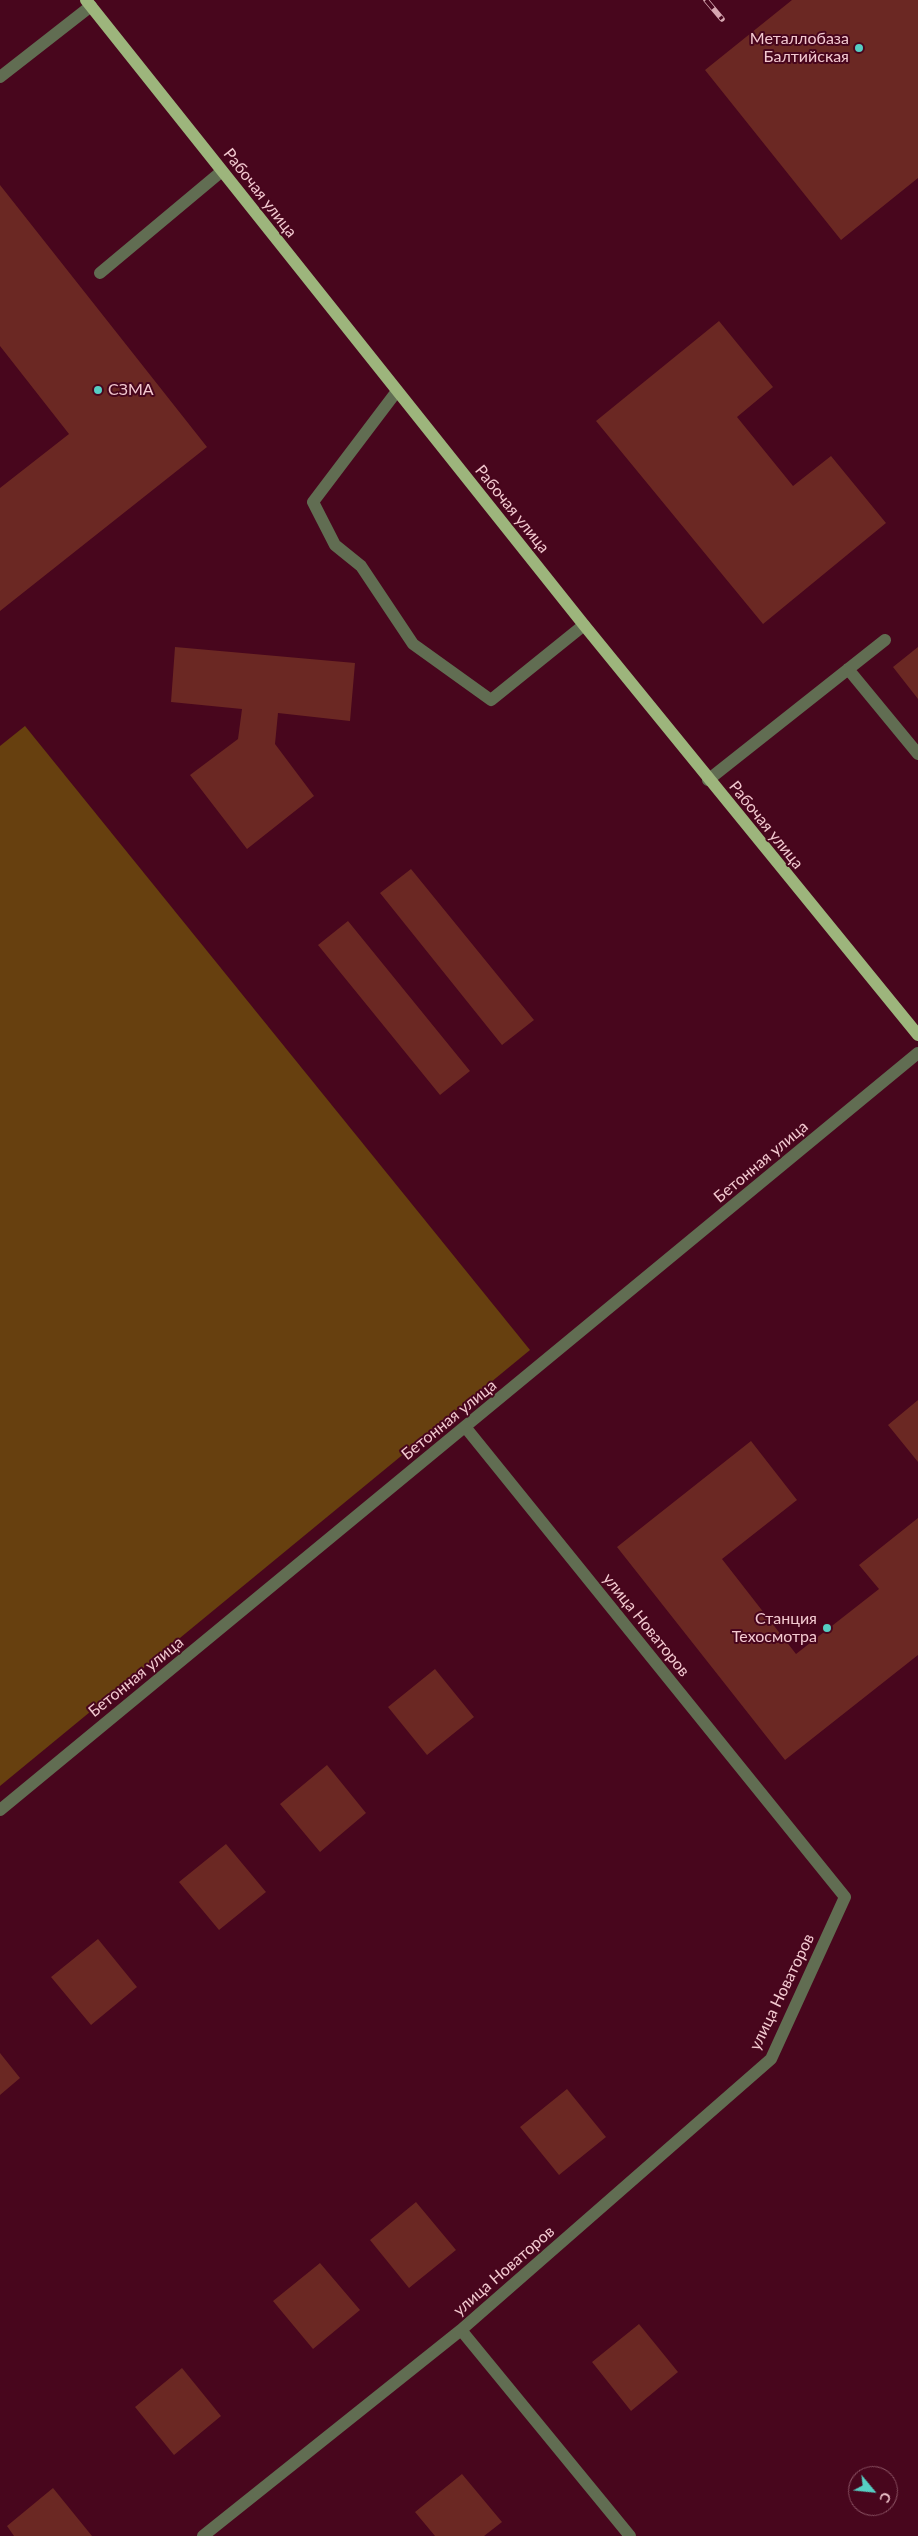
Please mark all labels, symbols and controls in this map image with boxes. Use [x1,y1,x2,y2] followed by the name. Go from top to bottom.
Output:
[750,29,849,67] place label: Металлобаза Балтийская
[853,42,865,54] marker: Металлобаза Балтийская
[219,145,301,241] street label: Рабочая улица
[108,380,154,400] place label: СЗМА
[92,384,104,396] marker: СЗМА
[471,461,553,557] street label: Рабочая улица
[725,777,807,873] street label: Рабочая улица
[710,1117,812,1207] street label: Бетонная улица
[398,1376,500,1464] street label: Бетонная улица
[598,1569,694,1681] street label: улица Новаторов
[732,1609,817,1647] place label: Станция Техосмотра
[821,1622,833,1634] marker: Станция Техосмотра
[85,1633,187,1721] street label: Бетонная улица
[745,1931,819,2053] street label: улица Новаторов
[450,2222,558,2320] street label: улица Новаторов
[848,2466,898,2516] north arrow
[876,2490,895,2506] text: С

